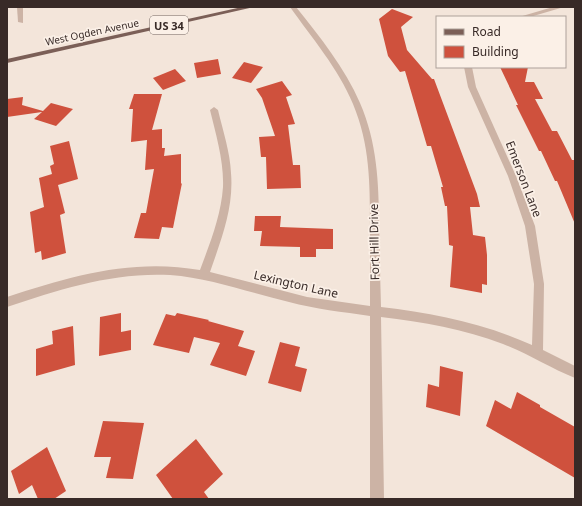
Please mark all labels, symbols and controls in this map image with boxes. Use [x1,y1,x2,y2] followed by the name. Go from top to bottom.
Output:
[44,15,140,49] street label: West Ogden Avenue
[150,16,188,34] road number: US 34
[436,16,566,68] legend
[472,23,501,40] text: Road
[472,43,519,60] text: Building
[502,138,546,220] street label: Emerson Lane
[365,203,383,281] street label: Fort Hill Drive
[252,266,340,302] street label: Lexington Lane

